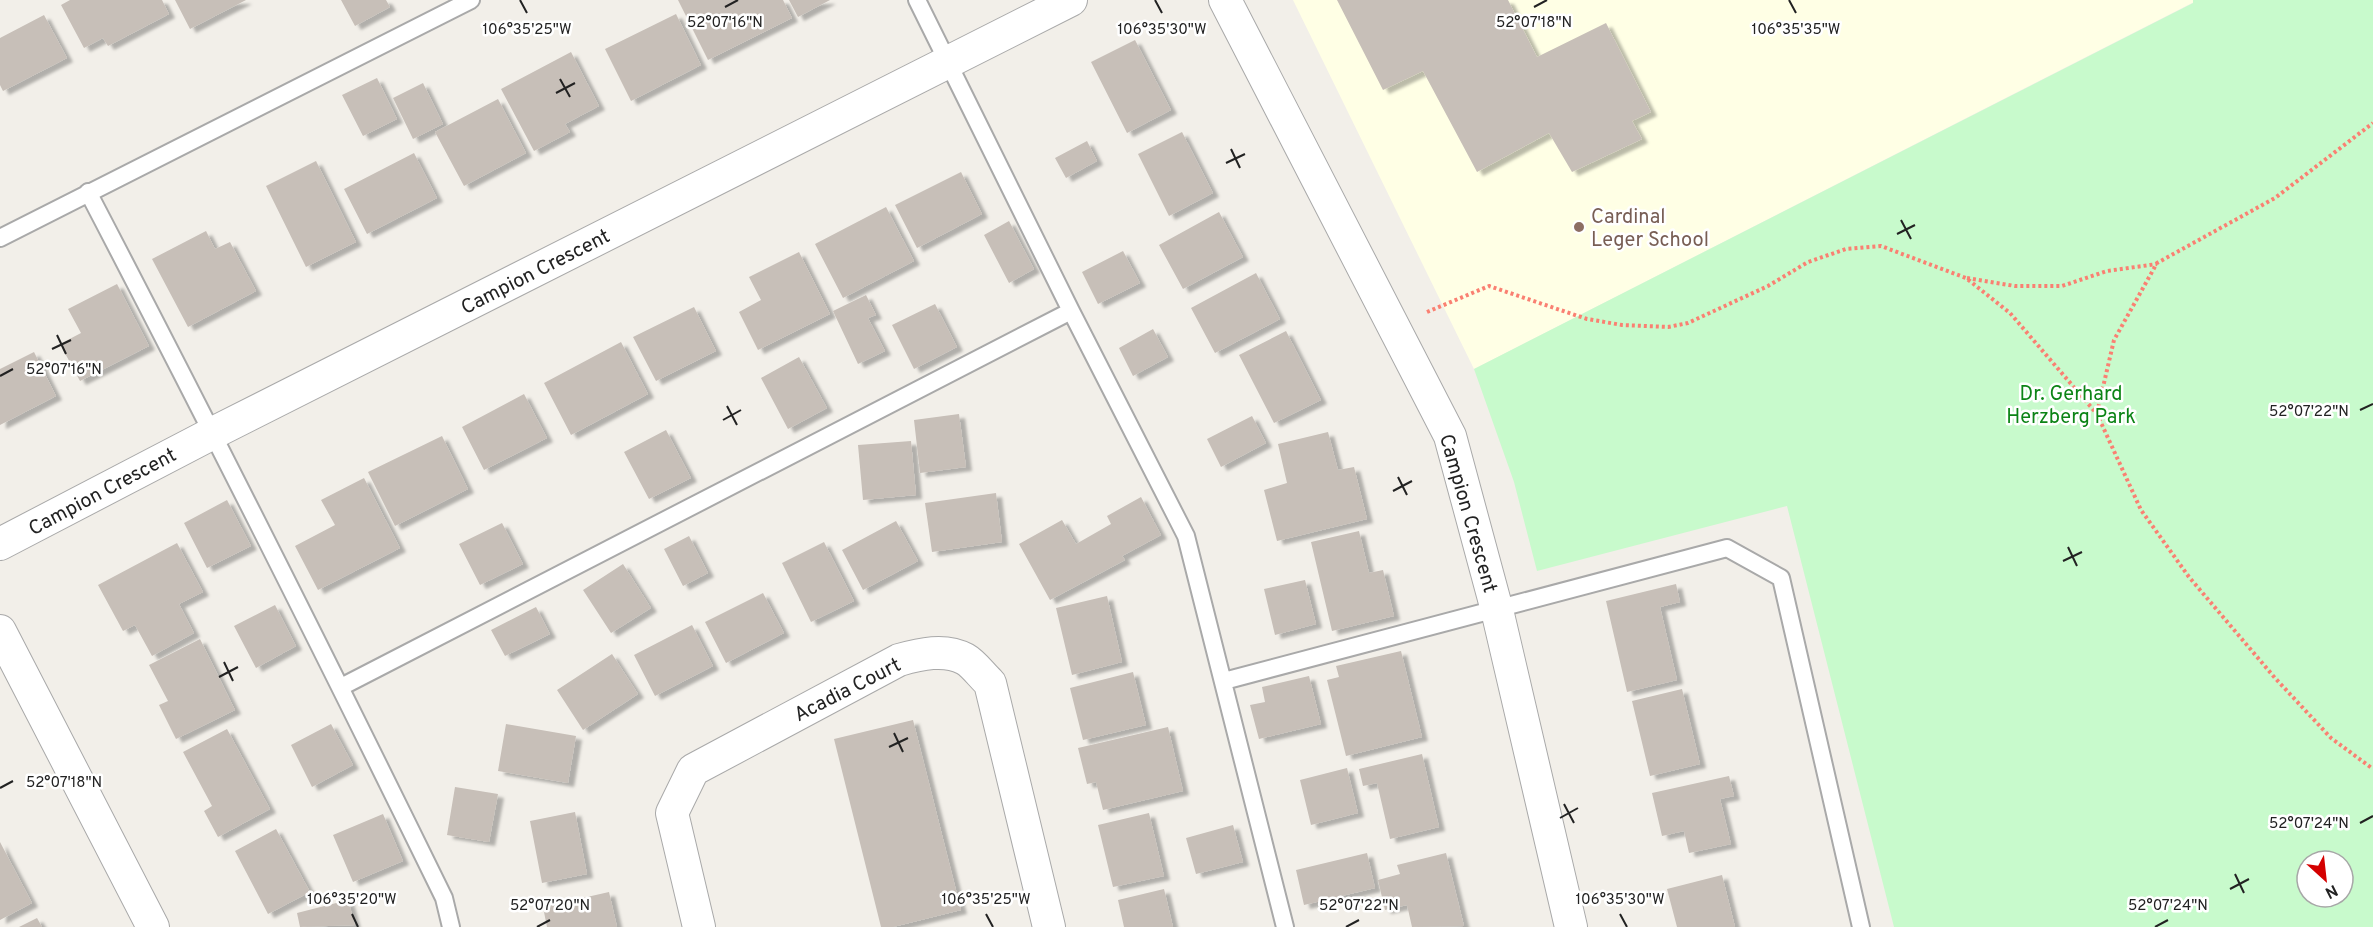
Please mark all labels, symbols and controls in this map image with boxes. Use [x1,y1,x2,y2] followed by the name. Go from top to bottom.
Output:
[687,14,763,33] text: 52°07'16"N
[1496,14,1572,33] text: 52°07'18"N
[482,21,572,40] text: 106°35'25"W
[1117,21,1207,40] text: 106°35'30"W
[1752,21,1840,40] text: 106°35'35"W
[1591,205,1709,254] place label: Cardinal Leger School
[1572,220,1586,234] marker: Cardinal Leger School
[457,224,615,322] street label: Campion Crescent
[26,361,102,380] text: 52°07'16"N
[2006,382,2136,431] park label: Dr. Gerhard Herzberg Park
[2269,403,2349,422] text: 52°07'22"N
[1432,431,1502,596] street label: Campion Crescent
[24,443,181,543] street label: Campion Crescent
[790,653,906,729] street label: Acadia Court
[26,774,102,793] text: 52°07'18"N
[2269,815,2349,834] text: 52°07'24"N
[2295,849,2355,909] north arrow
[2321,879,2341,902] text: N
[307,891,397,910] text: 106°35'20"W
[941,891,1031,910] text: 106°35'25"W
[1575,891,1665,910] text: 106°35'30"W
[510,897,590,916] text: 52°07'20"N
[1319,897,1399,916] text: 52°07'22"N
[2128,897,2208,916] text: 52°07'24"N

